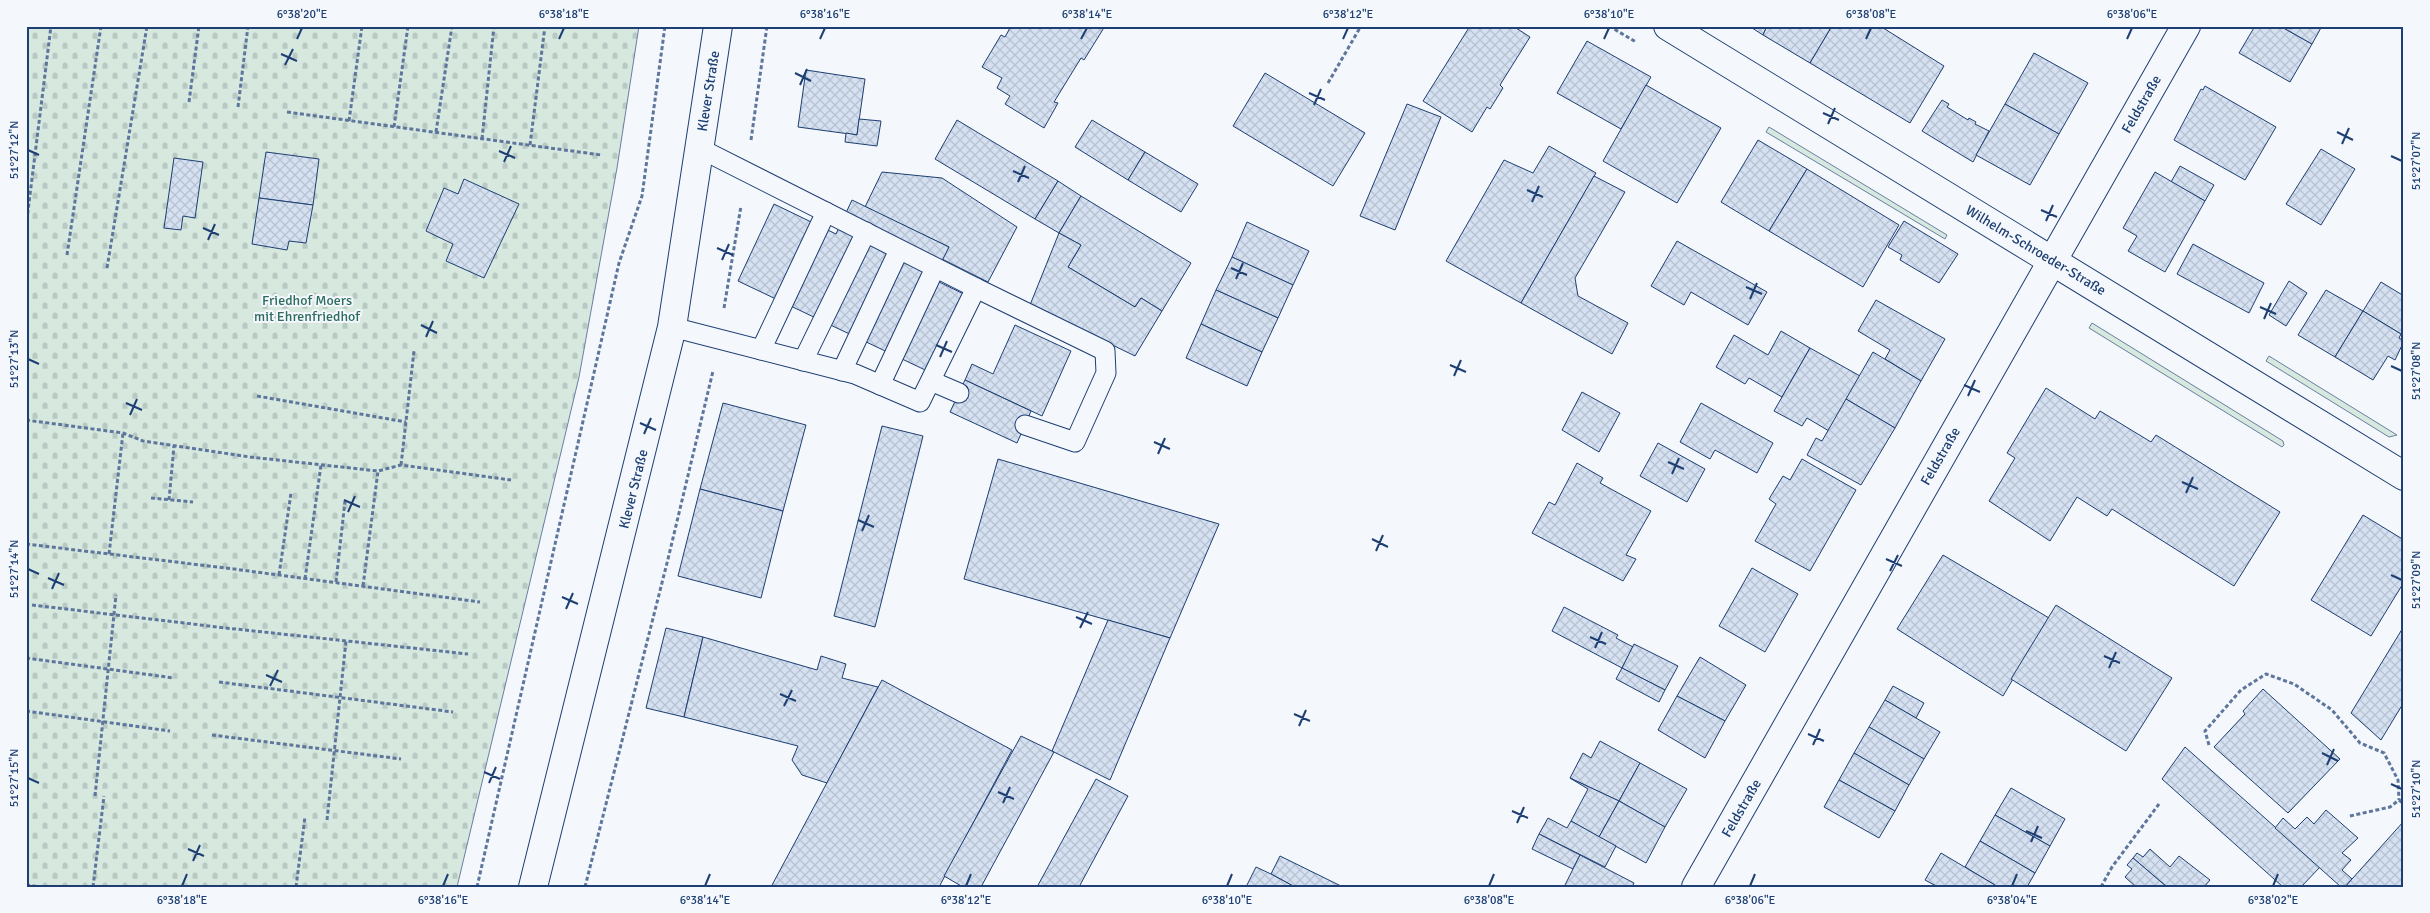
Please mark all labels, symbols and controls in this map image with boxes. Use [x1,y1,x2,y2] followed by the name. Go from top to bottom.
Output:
[277,7,328,22] text: 6°38'20"E
[539,7,590,22] text: 6°38'18"E
[800,7,851,22] text: 6°38'16"E
[1062,7,1113,22] text: 6°38'14"E
[1323,7,1374,22] text: 6°38'12"E
[1584,7,1635,22] text: 6°38'10"E
[1846,7,1897,22] text: 6°38'08"E
[2107,7,2158,22] text: 6°38'06"E
[694,50,723,133] street label: Klever Straße
[2118,72,2165,136] street label: Feldstraße
[7,121,22,179] text: 51°27'12"N
[2409,132,2424,190] text: 51°27'07"N
[1962,202,2109,299] street label: Wilhelm-Schroeder-Straße
[254,292,361,325] park label: Friedhof Moers mit Ehrenfriedhof
[7,330,22,388] text: 51°27'13"N
[2409,342,2424,400] text: 51°27'08"N
[1917,424,1964,488] street label: Feldstraße
[615,448,652,531] street label: Klever Straße
[7,540,22,598] text: 51°27'14"N
[2409,551,2424,609] text: 51°27'09"N
[7,749,22,807] text: 51°27'15"N
[2409,760,2424,818] text: 51°27'10"N
[1718,776,1765,840] street label: Feldstraße
[157,893,208,908] text: 6°38'18"E
[418,893,469,908] text: 6°38'16"E
[680,893,731,908] text: 6°38'14"E
[941,893,992,908] text: 6°38'12"E
[1202,893,1253,908] text: 6°38'10"E
[1464,893,1515,908] text: 6°38'08"E
[1725,893,1776,908] text: 6°38'06"E
[1987,893,2038,908] text: 6°38'04"E
[2248,893,2299,908] text: 6°38'02"E

